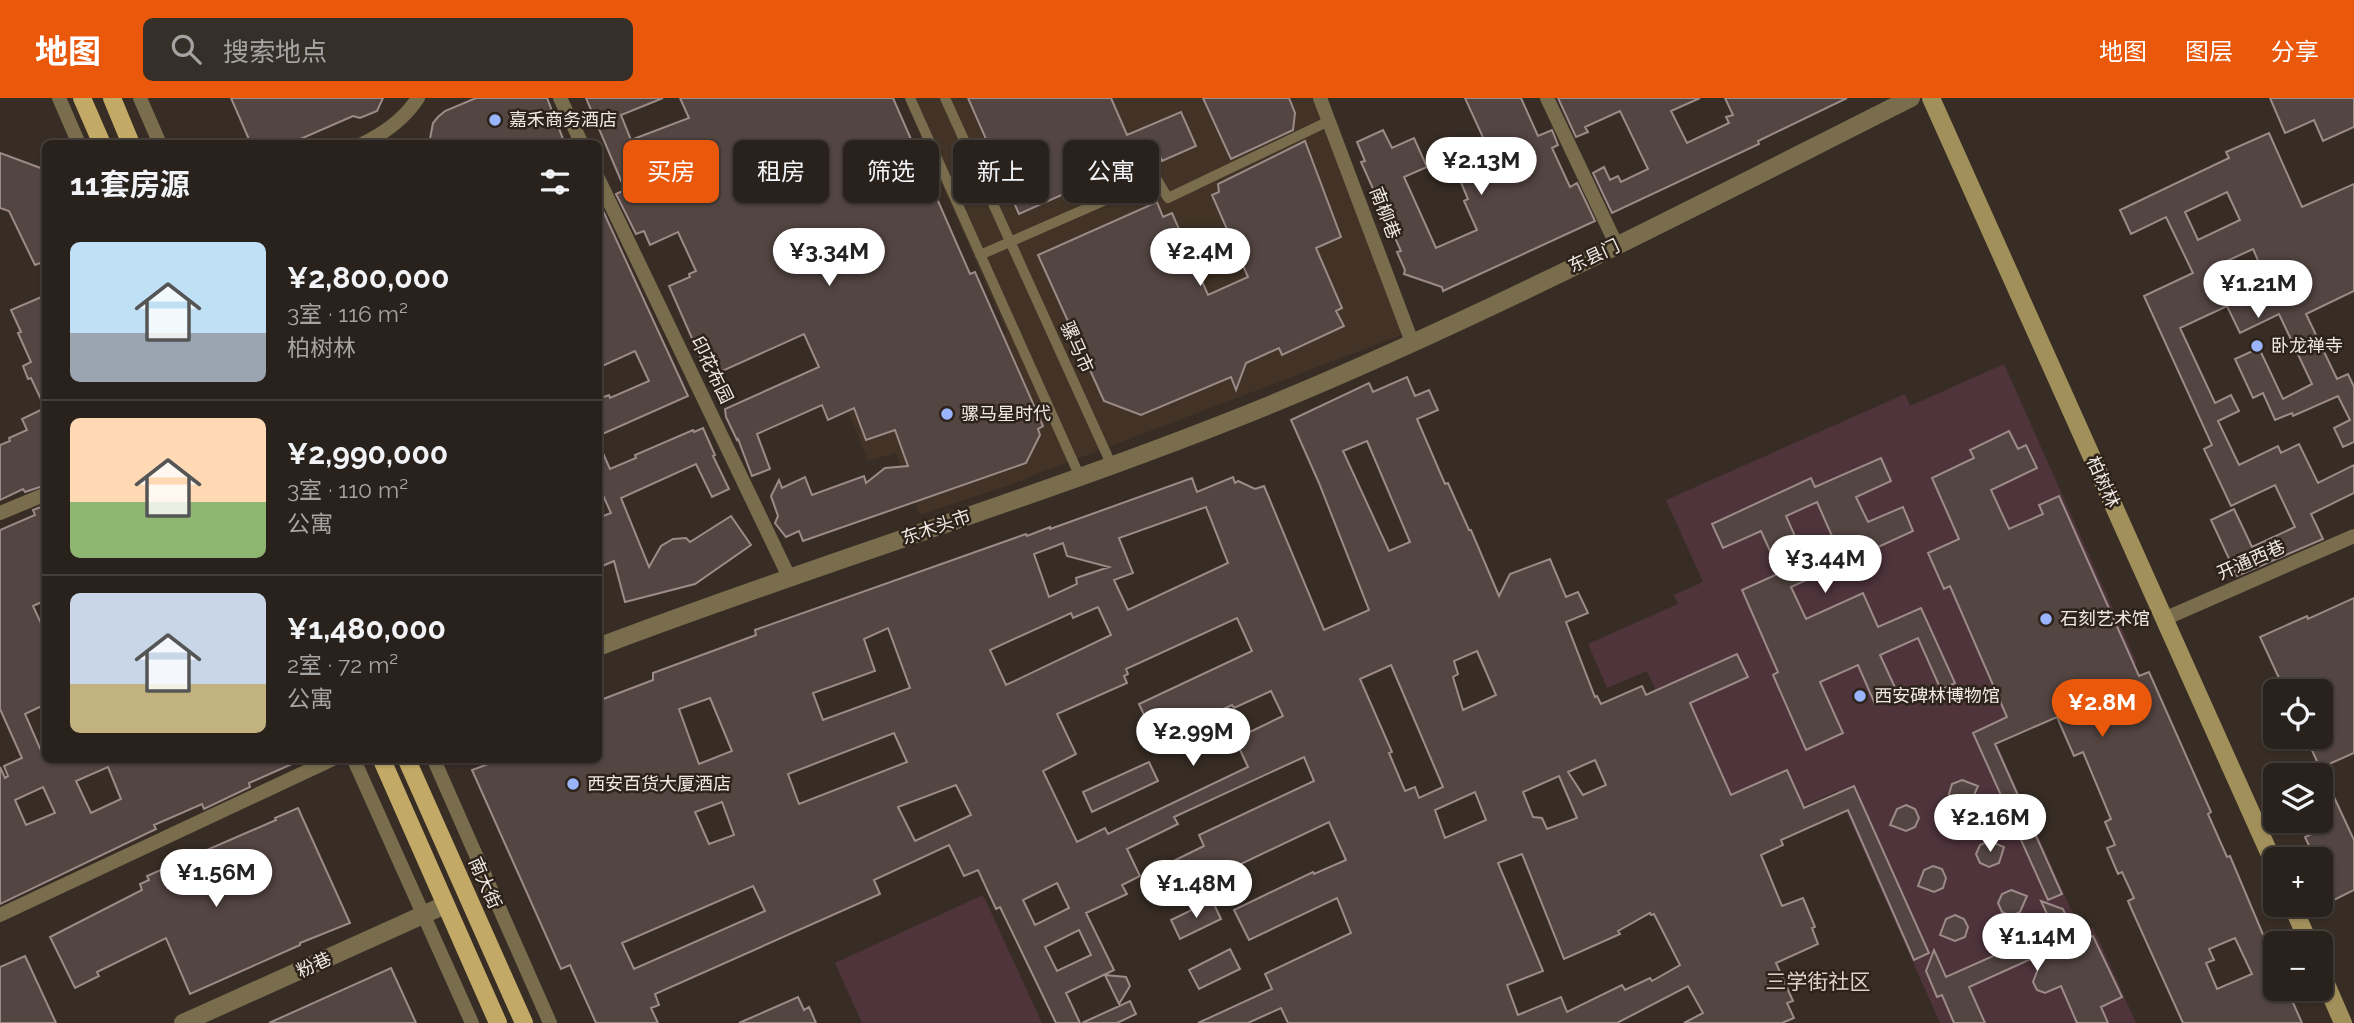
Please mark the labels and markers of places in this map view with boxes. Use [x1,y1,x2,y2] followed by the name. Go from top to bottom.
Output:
[509,109,617,130] place label: 嘉禾商务酒店
[487,112,503,128] marker: 嘉禾商务酒店
[1424,138,1538,197] pin: ¥2.13M
[772,228,886,288] pin: ¥3.34M
[1151,228,1249,288] pin: ¥2.4M
[2201,260,2315,320] pin: ¥1.21M
[2271,335,2343,356] place label: 卧龙禅寺
[2249,338,2265,354] marker: 卧龙禅寺
[961,403,1051,424] place label: 骡马星时代
[939,406,955,422] marker: 骡马星时代
[1768,536,1882,595] pin: ¥3.44M
[2060,608,2150,629] place label: 石刻艺术馆
[2038,611,2054,627] marker: 石刻艺术馆
[2053,680,2151,739] pin: ¥2.8M
[1874,685,2000,706] place label: 西安碑林博物馆
[1852,688,1868,704] marker: 西安碑林博物馆
[1136,708,1250,768] pin: ¥2.99M
[587,773,731,794] place label: 西安百货大厦酒店
[565,776,581,792] marker: 西安百货大厦酒店
[1933,794,2047,854] pin: ¥2.16M
[159,850,273,909] pin: ¥1.56M
[1139,860,1253,920] pin: ¥1.48M
[1980,914,2094,973] pin: ¥1.14M

